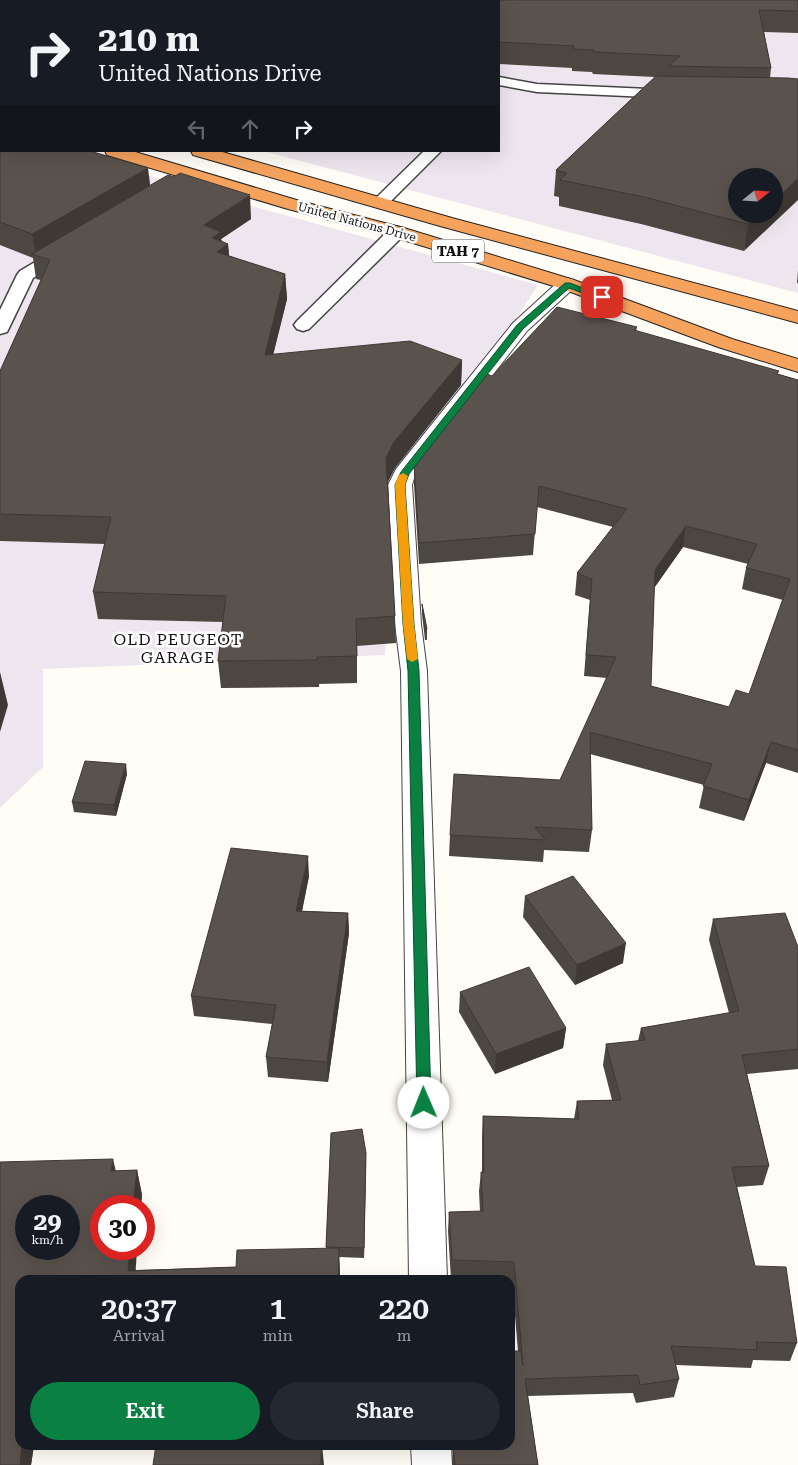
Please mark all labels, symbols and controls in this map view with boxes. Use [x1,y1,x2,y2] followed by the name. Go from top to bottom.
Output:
[98,19,199,60] text: 210 m
[15,20,80,85] icon: right
[98,61,322,86] text: United Nations Drive
[183,115,211,143] icon: left
[236,115,264,143] icon: ahead
[289,115,317,143] icon: right
[728,168,782,222] north arrow
[728,168,783,223] map controls
[296,199,418,245] street label: United Nations Drive
[432,240,484,262] road number: TAH 7
[581,276,623,318] pin
[588,283,616,311] icon: arrive
[114,630,242,667] district label: OLD PEUGEOT GARAGE
[397,1076,449,1128] position arrow
[90,1195,155,1260] speed limit sign: 30
[33,1207,62,1236] text: 29
[31,1233,64,1247] text: km/h
[101,1291,177,1326] text: 20:37
[269,1291,286,1326] text: 1
[379,1291,429,1326] text: 220
[113,1326,165,1345] text: Arrival
[263,1326,293,1345] text: min
[397,1326,411,1345] text: m
[30,1382,260,1440] button: Exit
[270,1382,500,1440] button: Share

